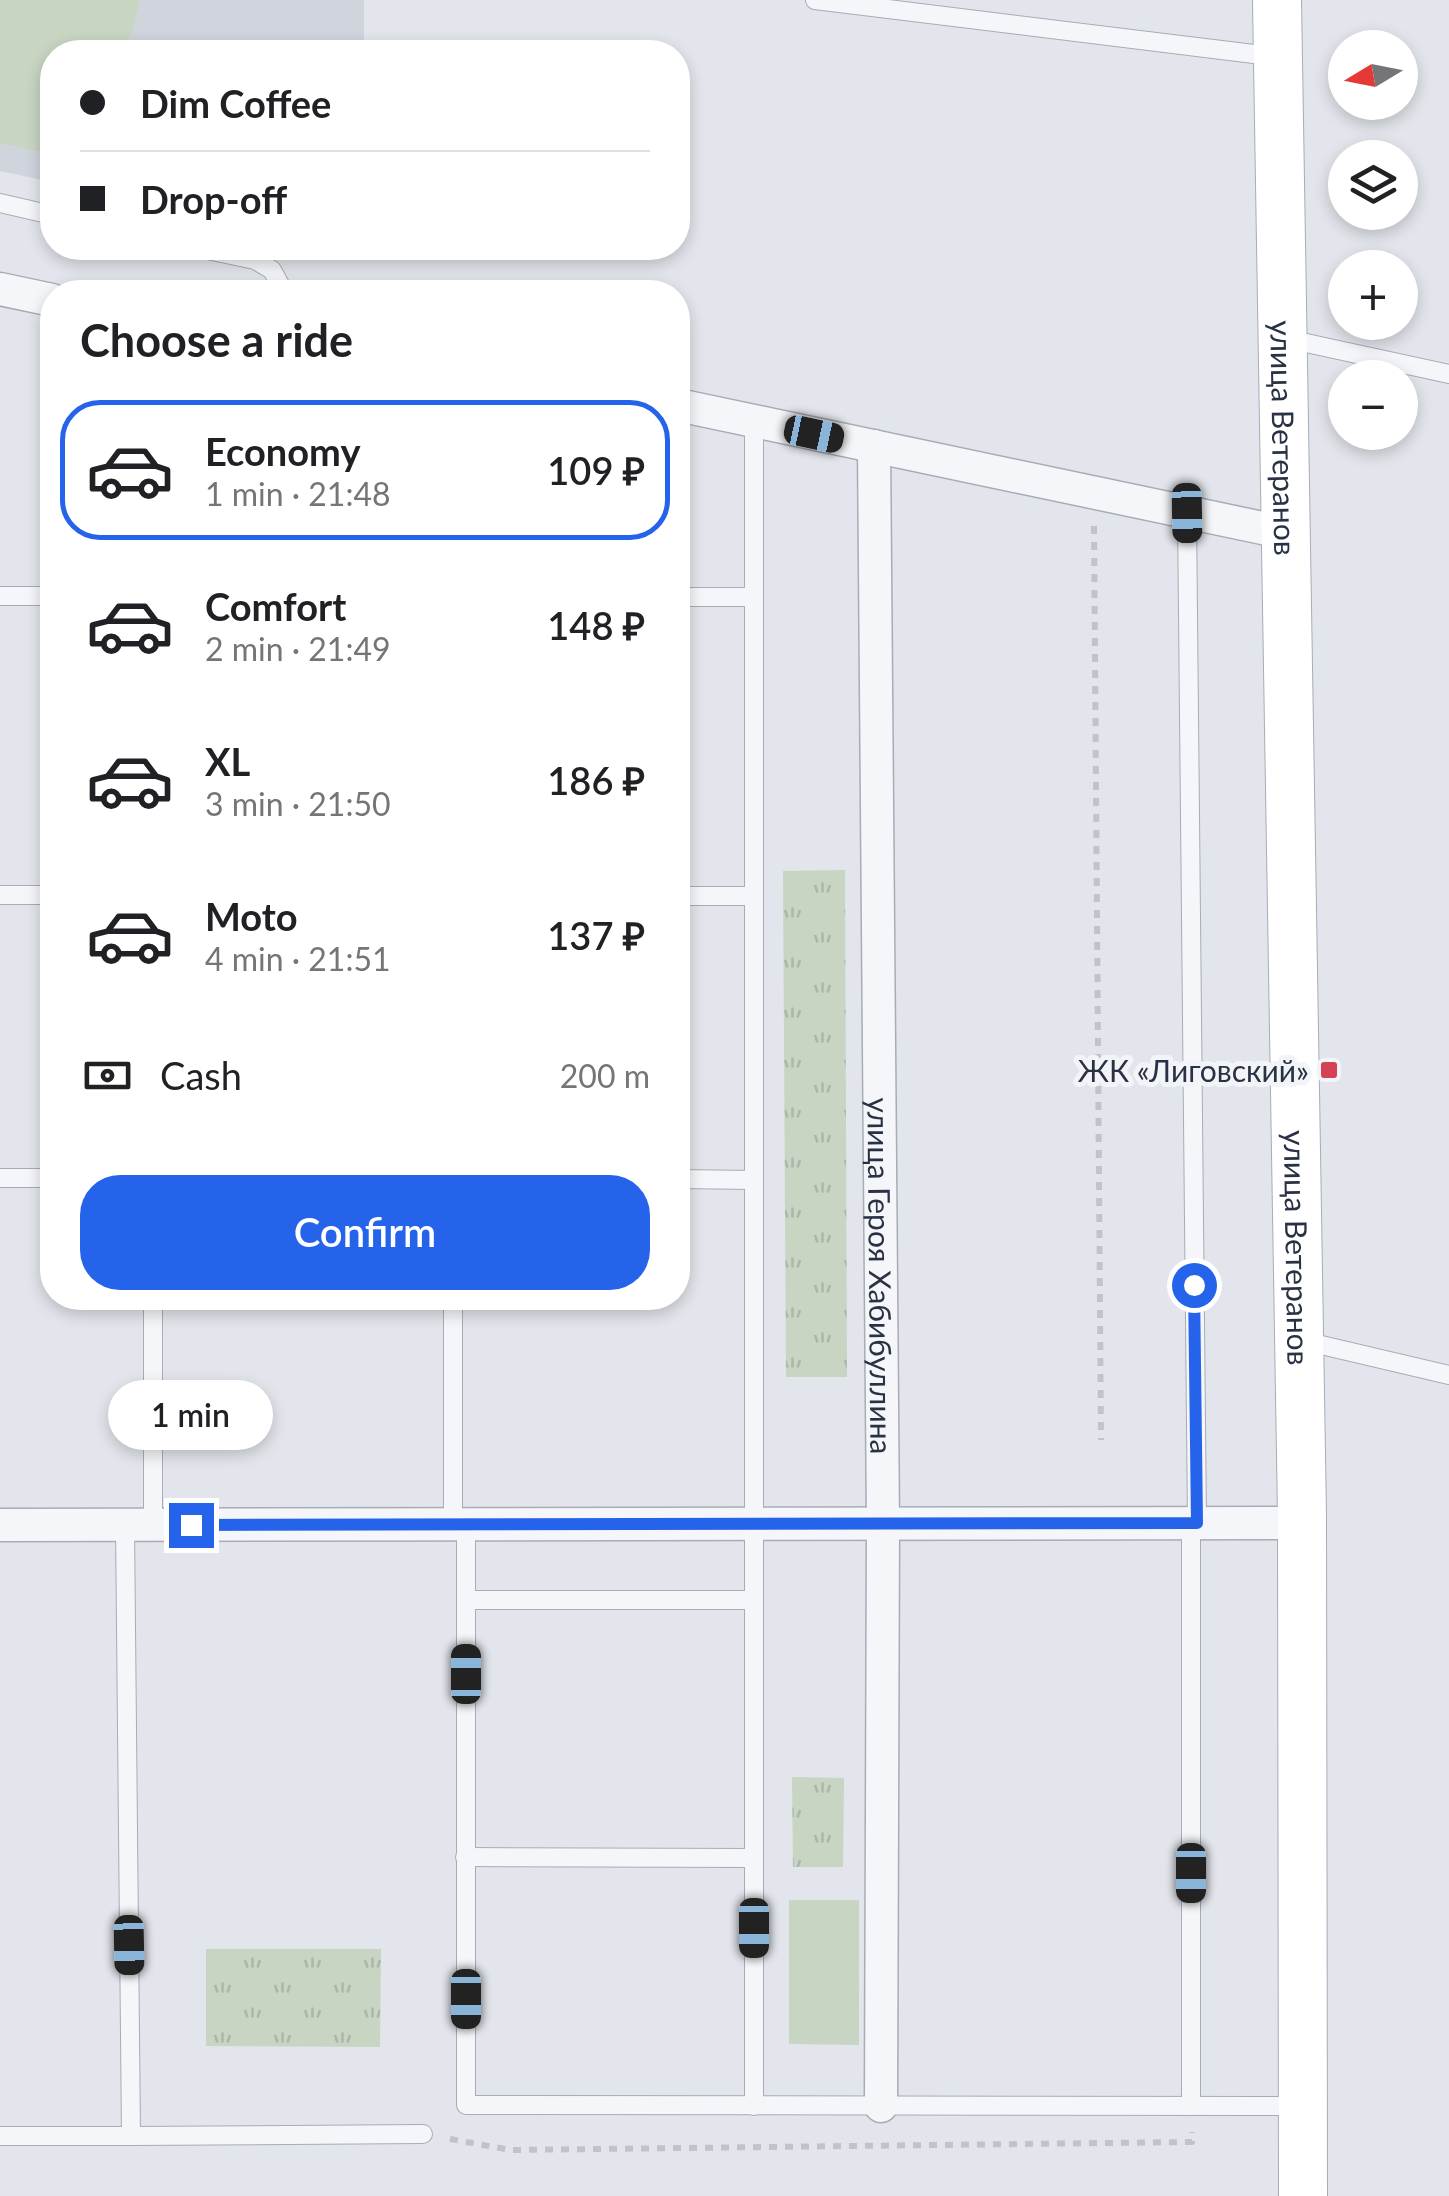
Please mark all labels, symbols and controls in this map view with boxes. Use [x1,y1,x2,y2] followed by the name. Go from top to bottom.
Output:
[1328,30,1418,120] north arrow
[1328,30,1418,450] map controls
[140,80,331,126] text: Dim Coffee
[1328,140,1418,230] button: layers
[140,176,287,222] text: Drop-off
[1328,250,1418,340] button: +
[80,313,353,367] text: Choose a ride
[1264,320,1304,556] street label: улица Ветеранов
[1328,360,1418,450] button: −
[782,413,846,455] car
[85,425,175,515] icon: car
[205,428,360,474] text: Economy
[547,447,645,493] text: 109 ₽
[205,474,391,513] text: 1 min · 21:48
[1171,483,1203,543] car
[85,580,175,670] icon: car
[205,583,346,629] text: Comfort
[547,602,645,648] text: 148 ₽
[205,629,391,668] text: 2 min · 21:49
[85,735,175,825] icon: car
[205,738,250,784] text: XL
[547,757,645,803] text: 186 ₽
[205,784,391,823] text: 3 min · 21:50
[85,890,175,980] icon: car
[205,893,298,939] text: Moto
[547,912,645,958] text: 137 ₽
[205,939,391,978] text: 4 min · 21:51
[80,1048,135,1103] icon: cash
[160,1052,242,1098] text: Cash
[1078,1052,1309,1088] place label: ЖК «Лиговский»
[560,1056,650,1095] text: 200 m
[1318,1059,1340,1081] marker: ЖК «Лиговский»
[861,1097,900,1455] street label: улица Героя Хабибуллина
[1278,1130,1318,1366] street label: улица Ветеранов
[80,1175,650,1290] button: Confirm
[1172,1263,1217,1308] route start
[109,1380,274,1450] callout: 1 min
[151,1395,230,1434] text: 1 min
[169,1503,214,1548] route end
[451,1644,481,1704] car
[1176,1843,1206,1903] car
[739,1898,769,1958] car
[113,1915,145,1975] car
[451,1969,481,2029] car

